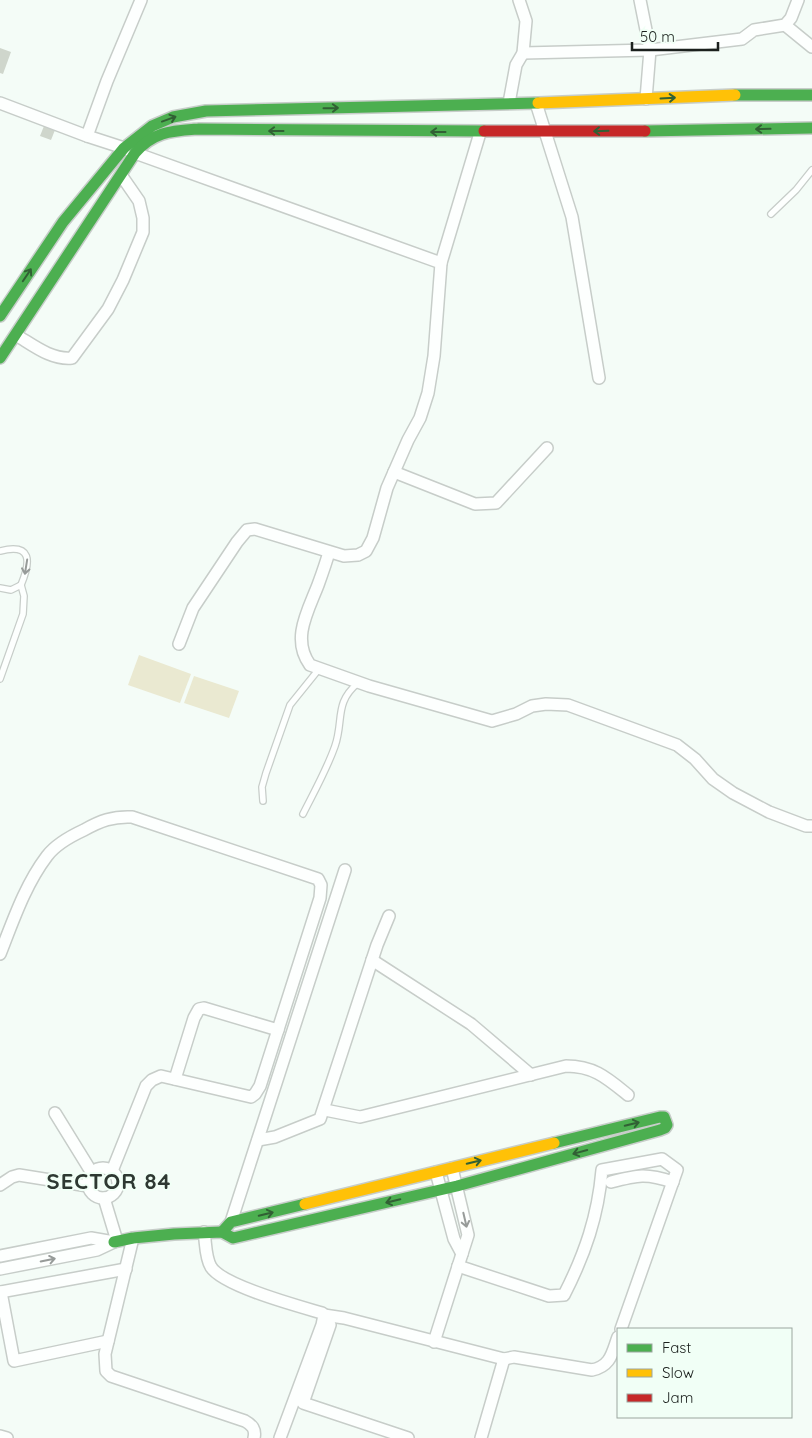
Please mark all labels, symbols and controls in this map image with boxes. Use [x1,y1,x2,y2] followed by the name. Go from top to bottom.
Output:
[632,20,718,52] scale bar
[640,27,675,46] text: 50 m
[660,94,676,103] one-way arrow
[322,103,339,113] one-way arrow
[161,114,177,123] one-way arrow
[756,124,772,134] one-way arrow
[268,126,284,136] one-way arrow
[593,126,610,136] one-way arrow
[431,127,447,137] one-way arrow
[22,269,32,283] one-way arrow
[21,559,30,575] one-way arrow
[624,1119,640,1128] one-way arrow
[572,1148,588,1158] one-way arrow
[466,1157,482,1166] one-way arrow
[47,1167,171,1195] district label: SECTOR 84
[386,1197,402,1206] one-way arrow
[257,1208,273,1218] one-way arrow
[461,1212,470,1228] one-way arrow
[39,1254,55,1264] one-way arrow
[617,1328,792,1418] legend
[662,1338,691,1357] text: Fast
[662,1363,694,1382] text: Slow
[662,1388,693,1407] text: Jam

